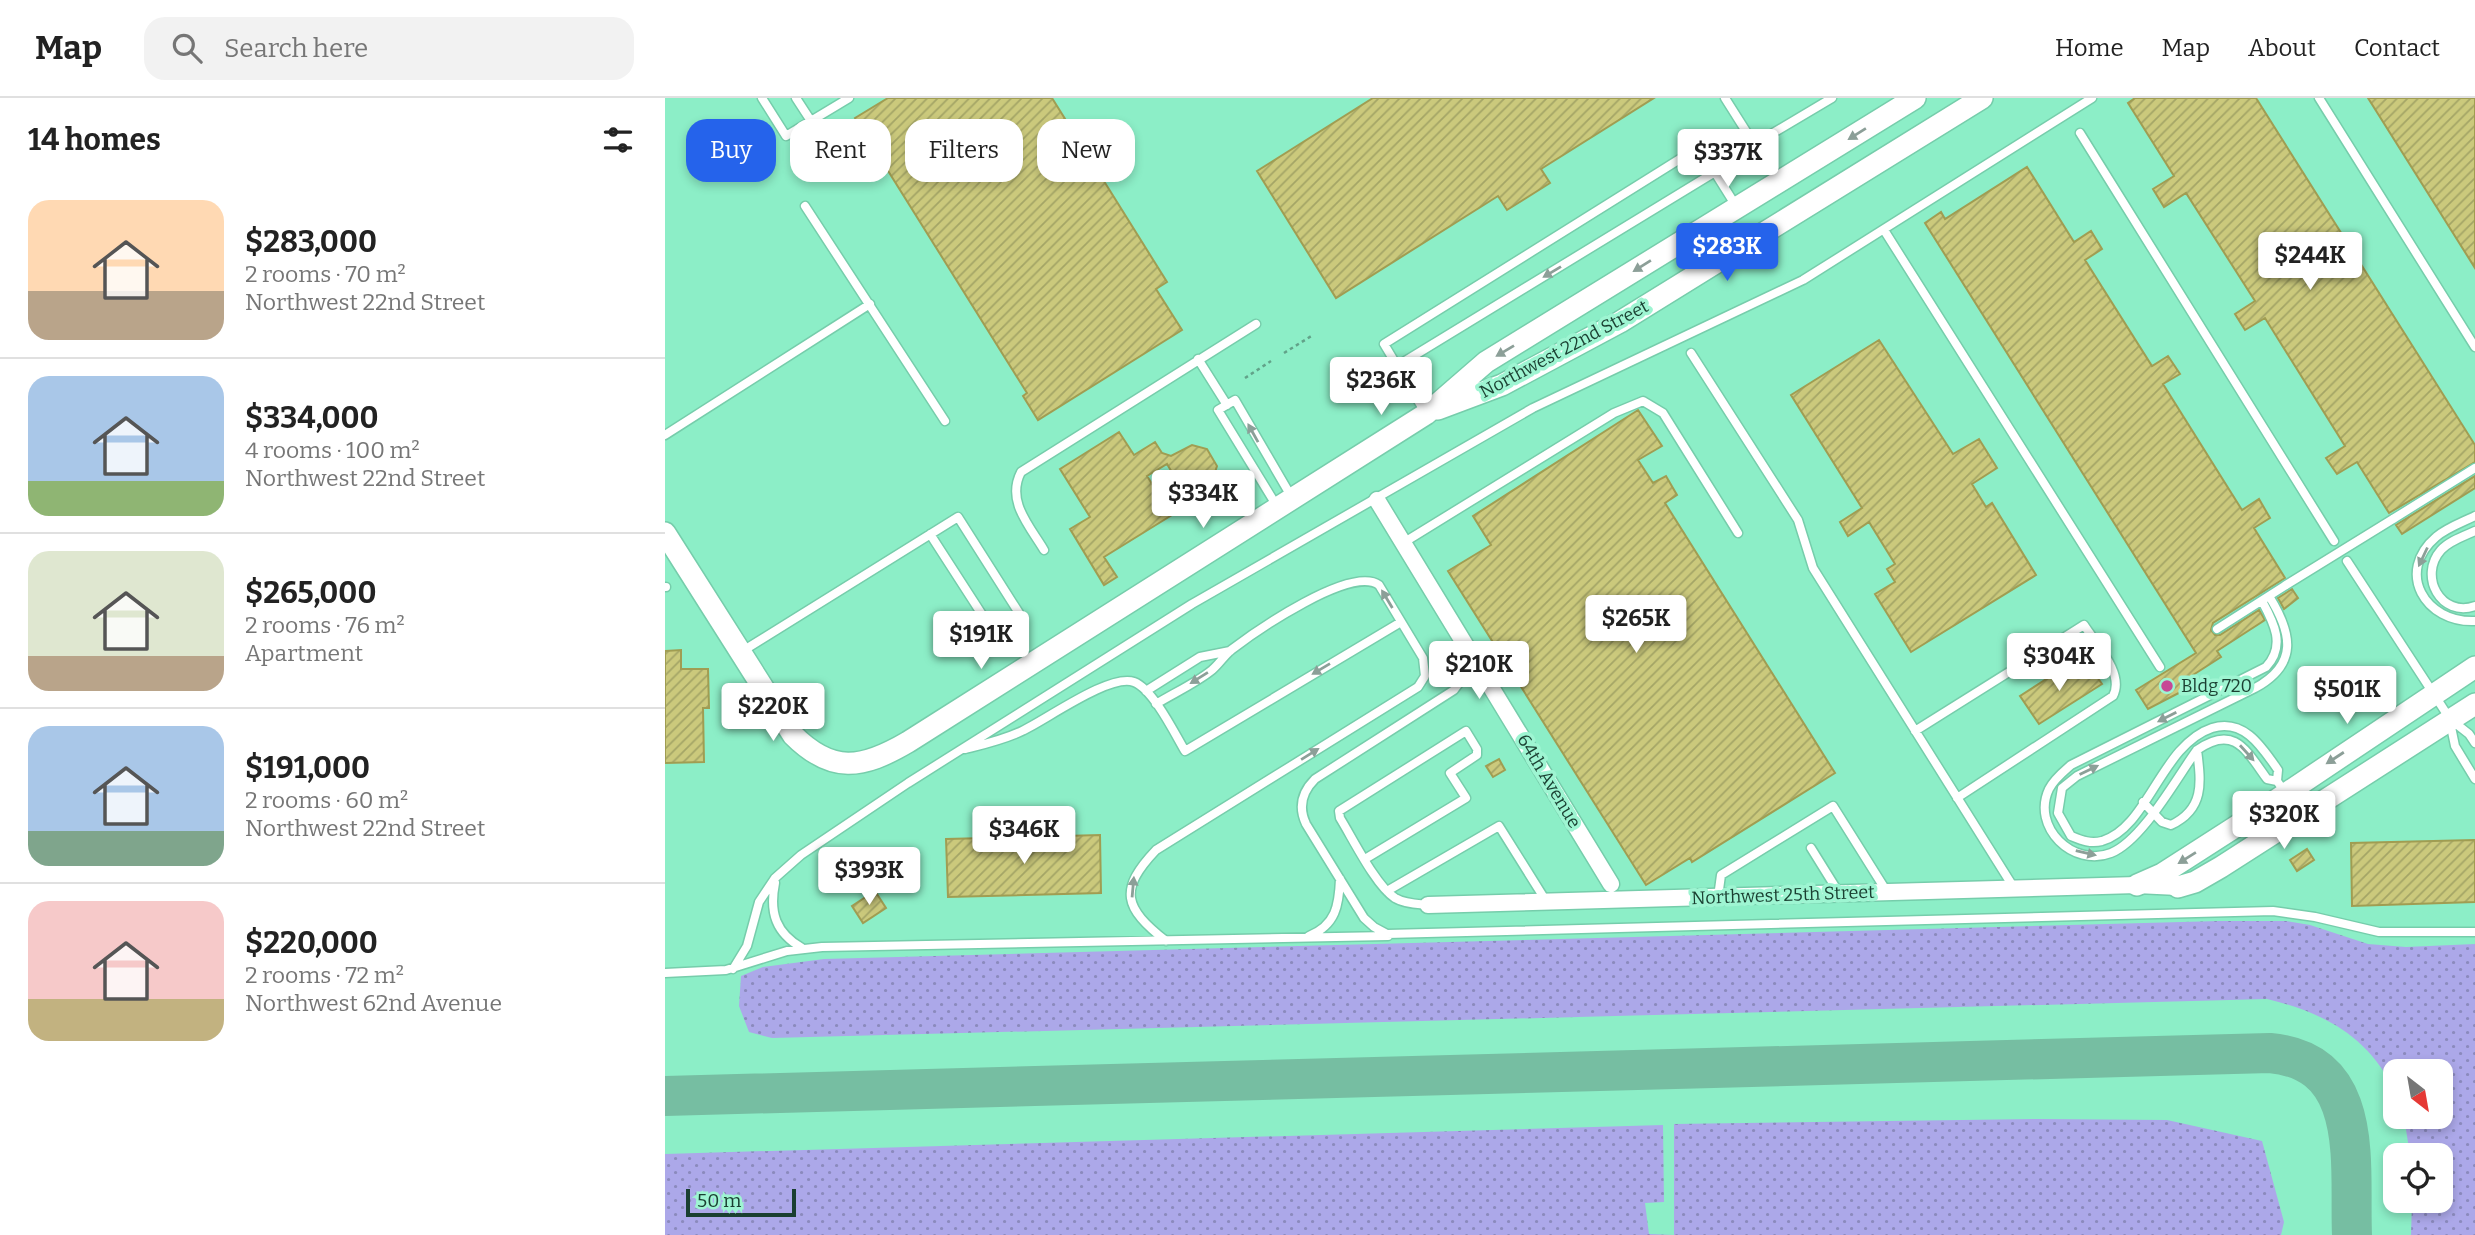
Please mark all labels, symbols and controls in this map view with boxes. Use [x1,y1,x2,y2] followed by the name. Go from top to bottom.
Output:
[144,17,634,80] search box
[35,28,102,68] text: Map
[168,29,206,67] icon: search
[224,33,368,64] text: Search here
[2055,34,2124,62] text: Home
[2162,34,2210,62] text: Map
[2248,34,2316,62] text: About
[2354,34,2440,62] text: Contact
[686,119,776,182] chip: Buy
[790,119,891,182] chip: Rent
[905,119,1023,182] chip: Filters
[1037,119,1135,182] chip: New
[599,121,637,159] icon: filters
[28,122,161,158] text: 14 homes
[1847,128,1866,140] one-way arrow
[1679,130,1777,189] pin: $337K
[1694,138,1762,166] text: $337K
[1678,223,1776,283] pin: $283K
[245,224,377,260] text: $283,000
[84,228,168,312] icon: home
[1692,232,1762,260] text: $283K
[2261,232,2359,292] pin: $244K
[2274,241,2346,269] text: $244K
[245,260,406,288] text: 2 rooms · 70 m²
[1633,260,1652,273] one-way arrow
[1542,266,1561,278] one-way arrow
[245,288,485,316] text: Northwest 22nd Street
[1476,295,1653,403] street label: Northwest 22nd Street
[1495,344,1514,357] one-way arrow
[1332,358,1430,417] pin: $236K
[1346,366,1416,394] text: $236K
[245,400,379,436] text: $334,000
[84,404,168,488] icon: home
[1247,422,1259,442] one-way arrow
[245,436,420,464] text: 4 rooms · 100 m²
[245,464,485,492] text: Northwest 22nd Street
[1154,470,1252,530] pin: $334K
[1168,479,1238,507] text: $334K
[2417,547,2429,567] one-way arrow
[245,575,376,611] text: $265,000
[84,579,168,663] icon: home
[1381,590,1394,609] one-way arrow
[1587,596,1685,655] pin: $265K
[1601,604,1671,632] text: $265K
[245,611,405,639] text: 2 rooms · 76 m²
[932,612,1030,671] pin: $191K
[949,620,1013,648] text: $191K
[2010,634,2108,693] pin: $304K
[245,639,363,667] text: Apartment
[1430,642,1528,701] pin: $210K
[2023,642,2095,670] text: $304K
[1445,650,1513,678] text: $210K
[1312,663,1331,676] one-way arrow
[2298,666,2396,726] pin: $501K
[1189,671,1209,684] one-way arrow
[2181,675,2252,697] place label: Bldg 720
[2313,675,2381,703] text: $501K
[2159,678,2175,694] marker: Bldg 720
[724,684,822,743] pin: $220K
[738,692,808,720] text: $220K
[2157,712,2177,723] one-way arrow
[1512,730,1586,832] street label: 64th Avenue
[2239,744,2255,762] one-way arrow
[1300,748,1319,761] one-way arrow
[245,750,370,786] text: $191,000
[2325,752,2345,765] one-way arrow
[84,754,168,838] icon: home
[2079,764,2099,776] one-way arrow
[245,786,408,814] text: 2 rooms · 60 m²
[2235,792,2333,851] pin: $320K
[2248,800,2320,828] text: $320K
[975,806,1073,866] pin: $346K
[245,814,485,842] text: Northwest 22nd Street
[988,815,1060,843] text: $346K
[820,848,918,907] pin: $393K
[2075,848,2097,859] one-way arrow
[2178,851,2197,864] one-way arrow
[834,856,904,884] text: $393K
[1128,876,1139,898] one-way arrow
[1691,881,1875,909] street label: Northwest 25th Street
[245,925,378,961] text: $220,000
[84,929,168,1013] icon: home
[245,961,404,989] text: 2 rooms · 72 m²
[245,989,502,1017] text: Northwest 62nd Avenue
[2383,1059,2453,1129] north arrow
[2383,1059,2453,1213] map controls
[2383,1143,2453,1213] button: locate
[686,1186,796,1218] scale bar
[697,1189,741,1212] text: 50 m

